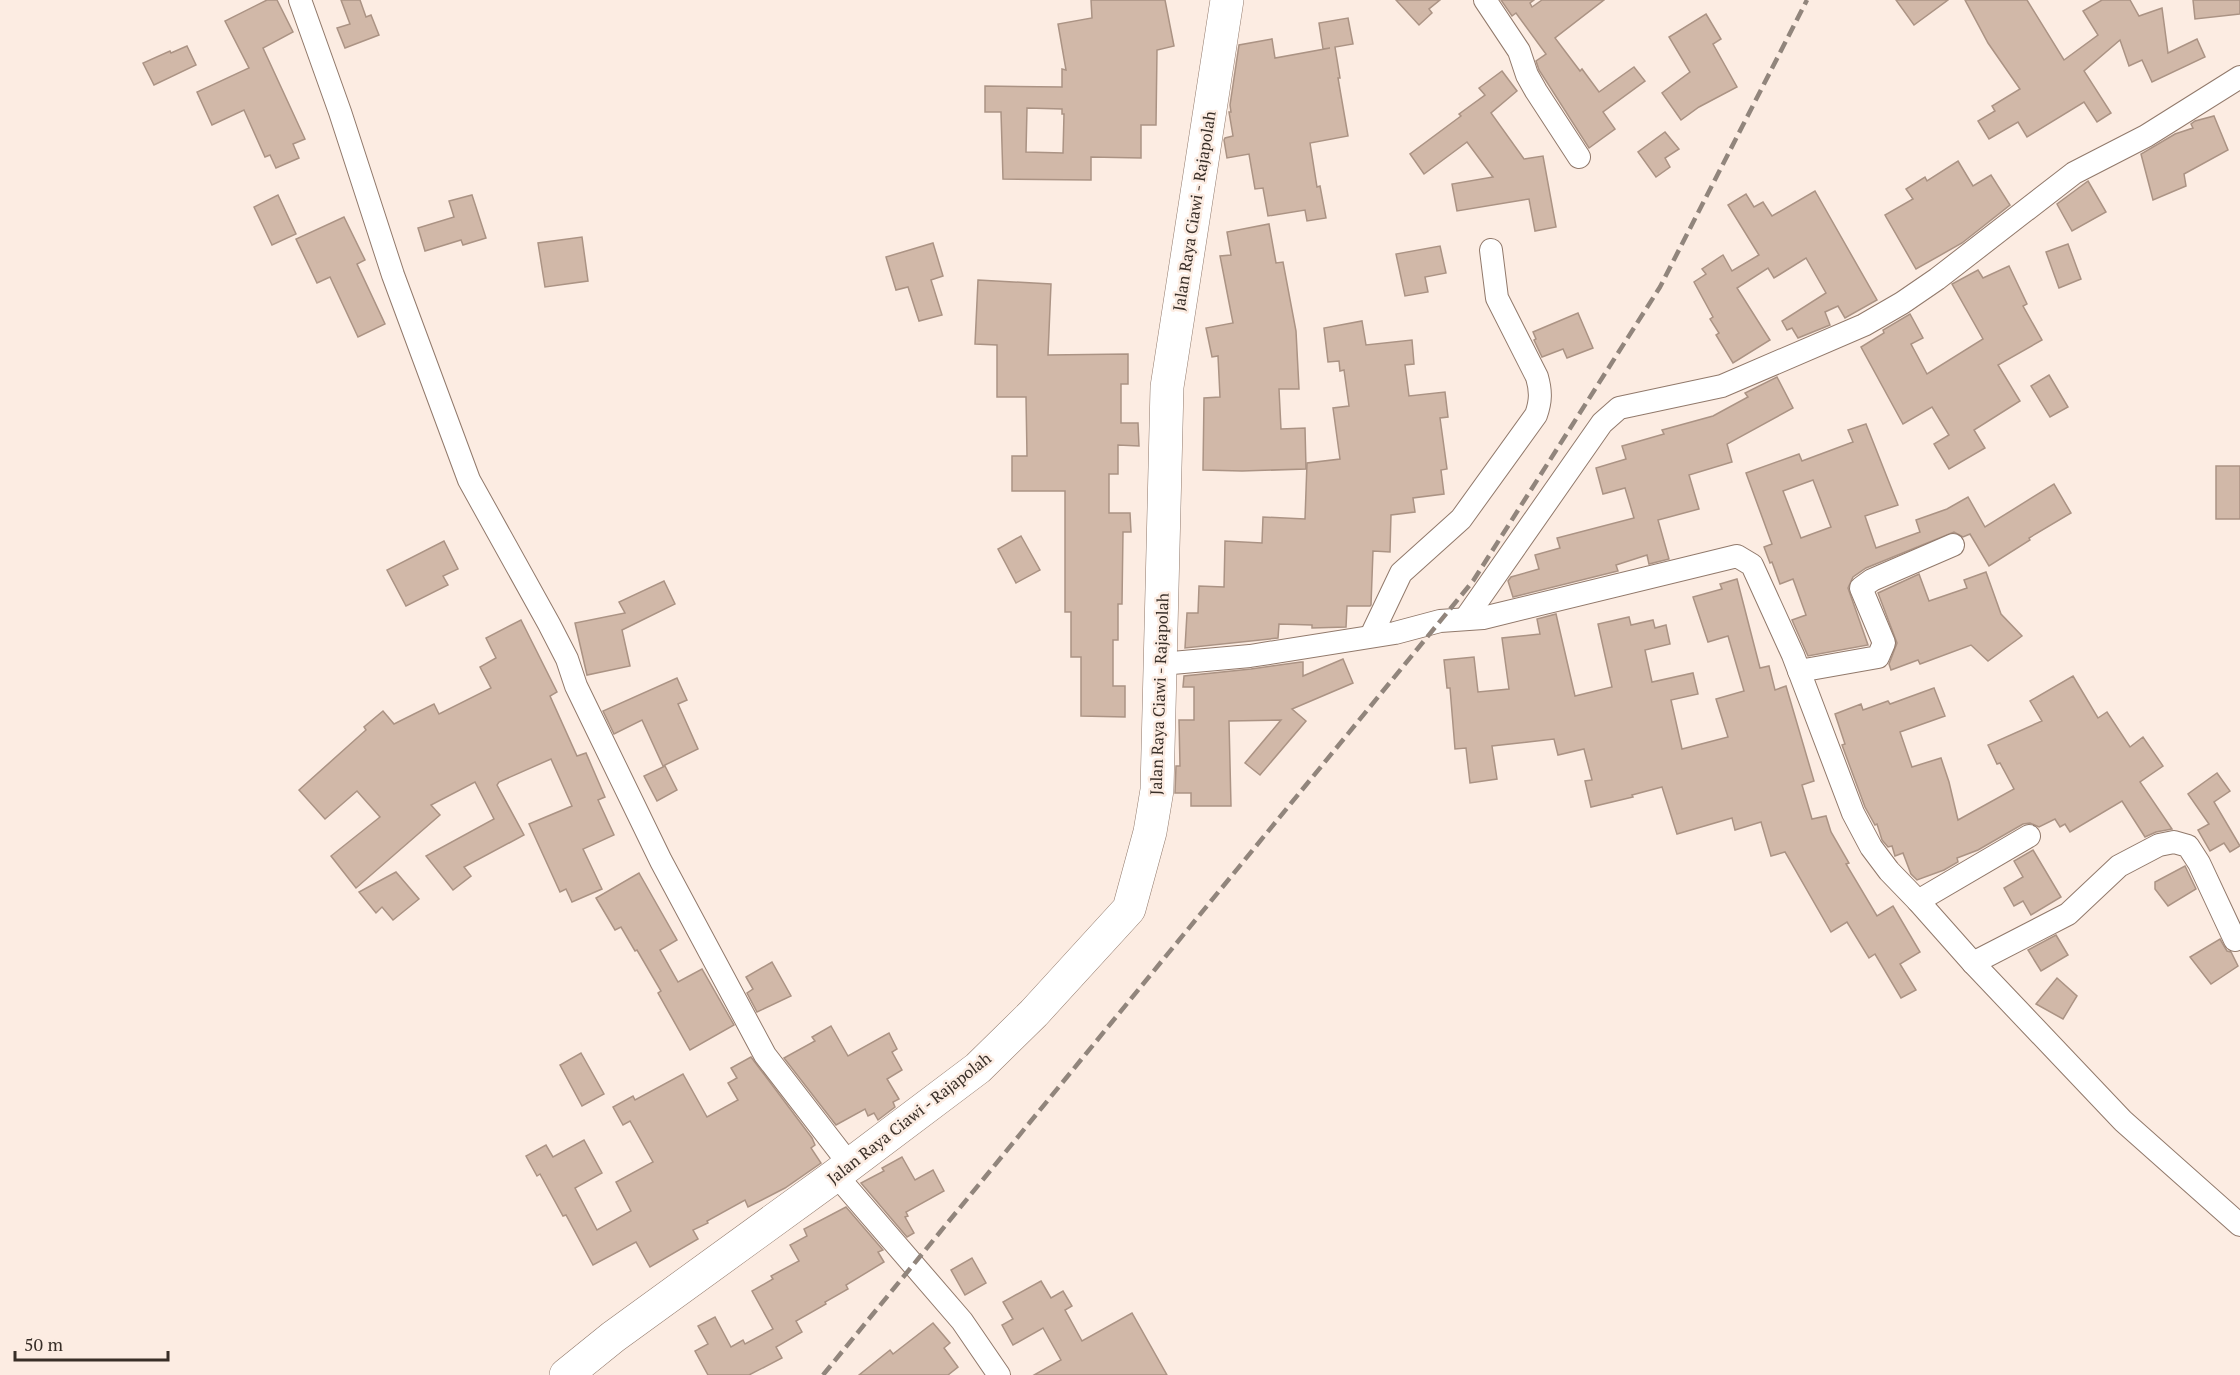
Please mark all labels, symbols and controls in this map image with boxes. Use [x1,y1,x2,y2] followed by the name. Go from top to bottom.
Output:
[1167,109,1221,313] street label: Jalan Raya Ciawi - Rajapolah
[1144,592,1174,795] street label: Jalan Raya Ciawi - Rajapolah
[823,1047,996,1189] street label: Jalan Raya Ciawi - Rajapolah
[15,1324,168,1362] scale bar
[24,1332,64,1356] text: 50 m

